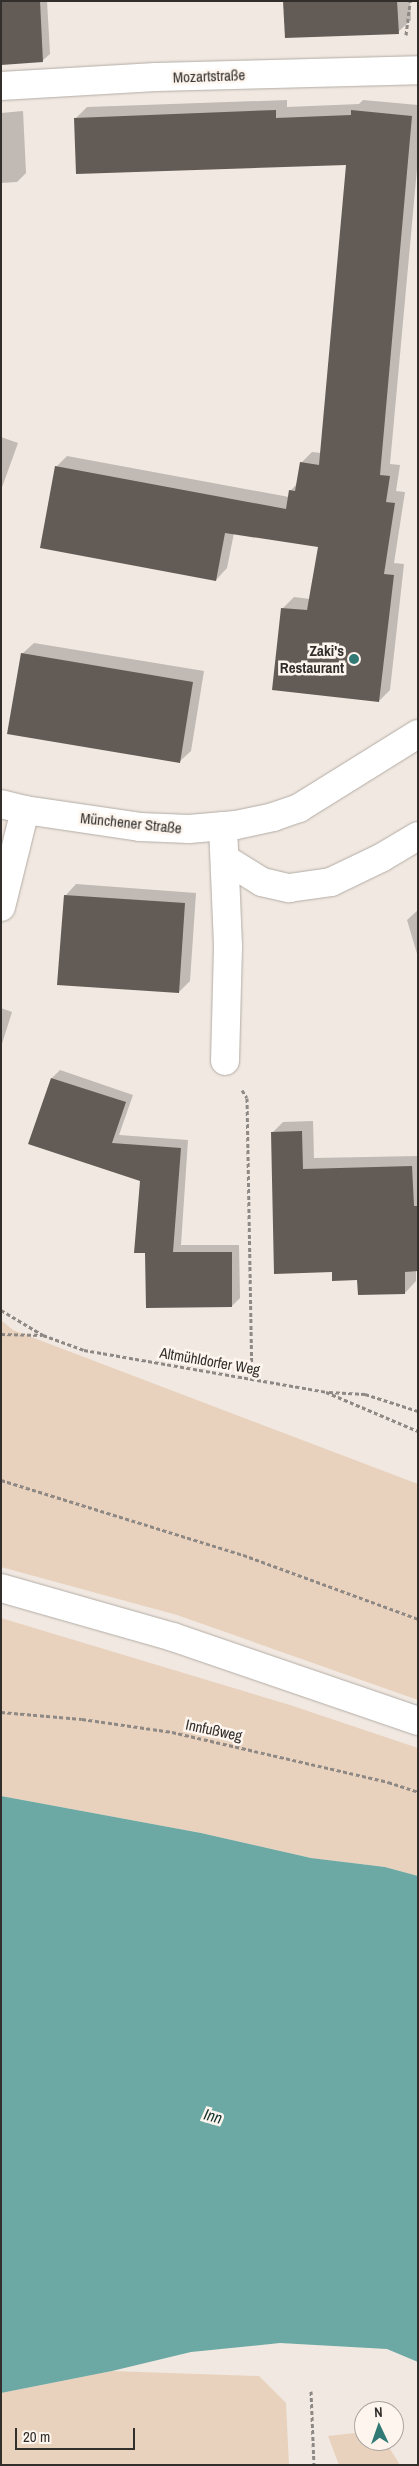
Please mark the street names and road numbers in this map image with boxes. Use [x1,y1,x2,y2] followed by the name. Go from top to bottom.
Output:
[172,66,246,86] street label: Mozartstraße
[79,809,183,837] street label: Münchener Straße
[158,1343,262,1379] street label: Altmühldorfer Weg
[184,1715,244,1745] street label: Innfußweg

